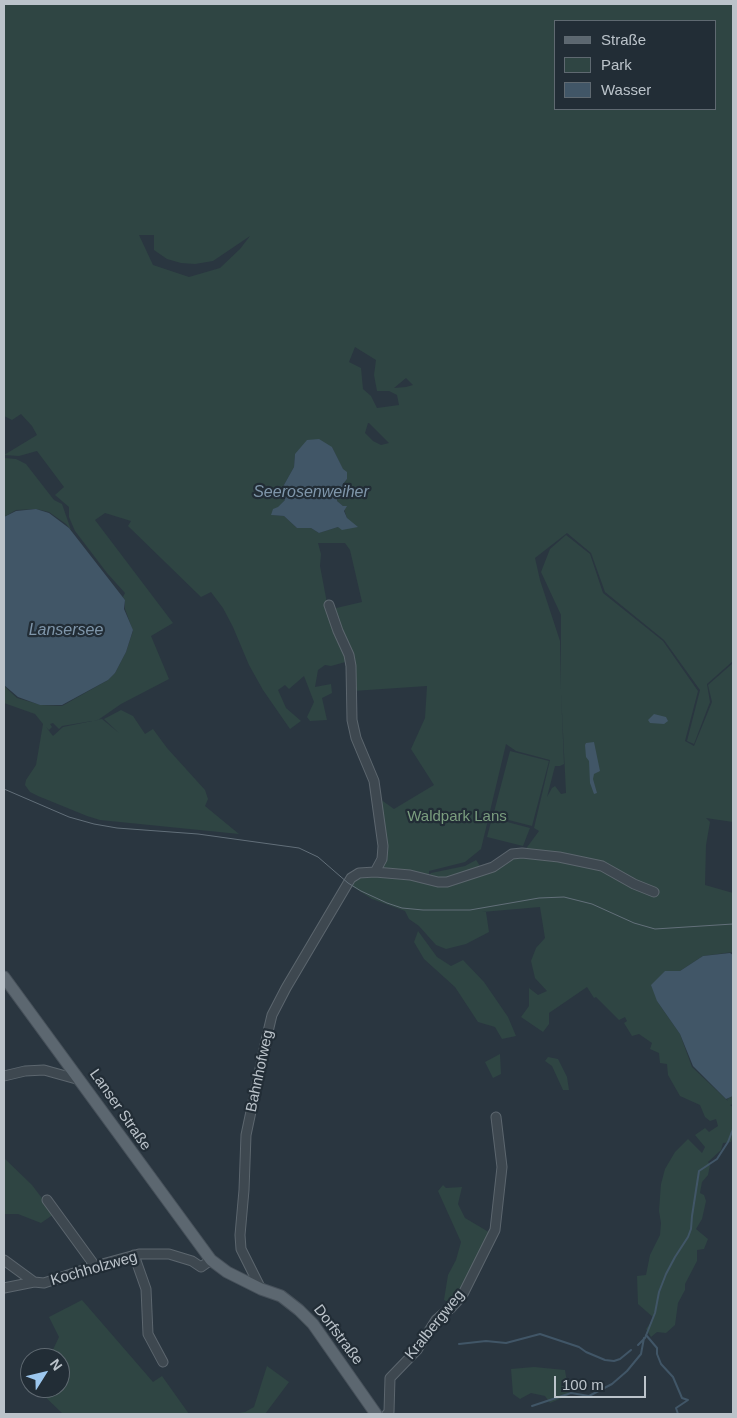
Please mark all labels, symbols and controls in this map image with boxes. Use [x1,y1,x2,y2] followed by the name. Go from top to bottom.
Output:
[554,20,717,110] legend
[601,31,646,48] text: Straße
[601,56,632,73] text: Park
[601,81,651,98] text: Wasser
[253,483,369,503] water label: Seerosenweiher
[29,621,103,641] water label: Lansersee
[407,808,507,826] park label: Waldpark Lans
[243,1028,277,1114] street label: Bahnhofweg
[85,1066,155,1154] street label: Lanser Straße
[49,1248,139,1290] street label: Kochholzweg
[402,1287,468,1363] street label: Kralbergweg
[309,1301,367,1369] street label: Dorfstraße
[20,1348,70,1398] north arrow
[47,1356,66,1374] text: N
[557,1366,650,1398] scale bar
[562,1376,604,1393] text: 100 m

